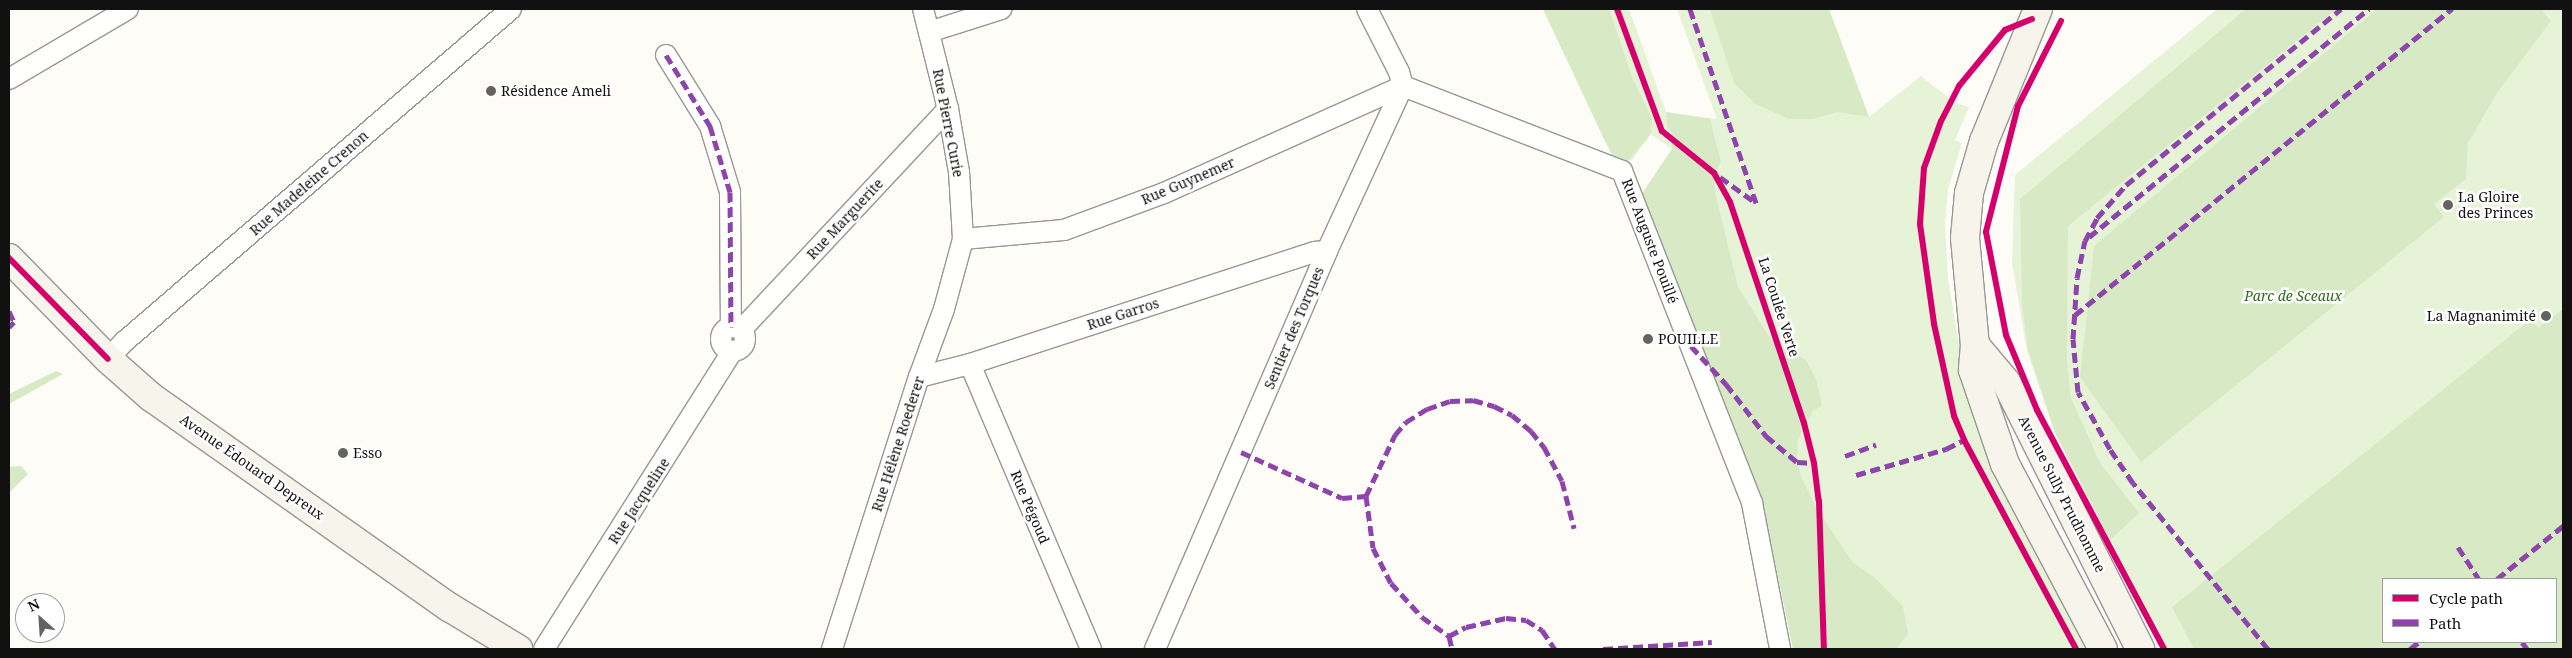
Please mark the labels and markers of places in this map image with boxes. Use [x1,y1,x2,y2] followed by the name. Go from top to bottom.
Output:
[501,83,611,99] place label: Résidence Ameli
[485,85,497,97] marker: Résidence Ameli
[2458,189,2533,222] place label: La Gloire des Princes
[2442,199,2454,211] marker: La Gloire des Princes
[2427,308,2536,324] place label: La Magnanimité
[2540,310,2552,322] marker: La Magnanimité
[1658,331,1718,347] place label: POUILLE
[1642,333,1654,345] marker: POUILLE
[353,445,382,461] place label: Esso
[337,447,349,459] marker: Esso

